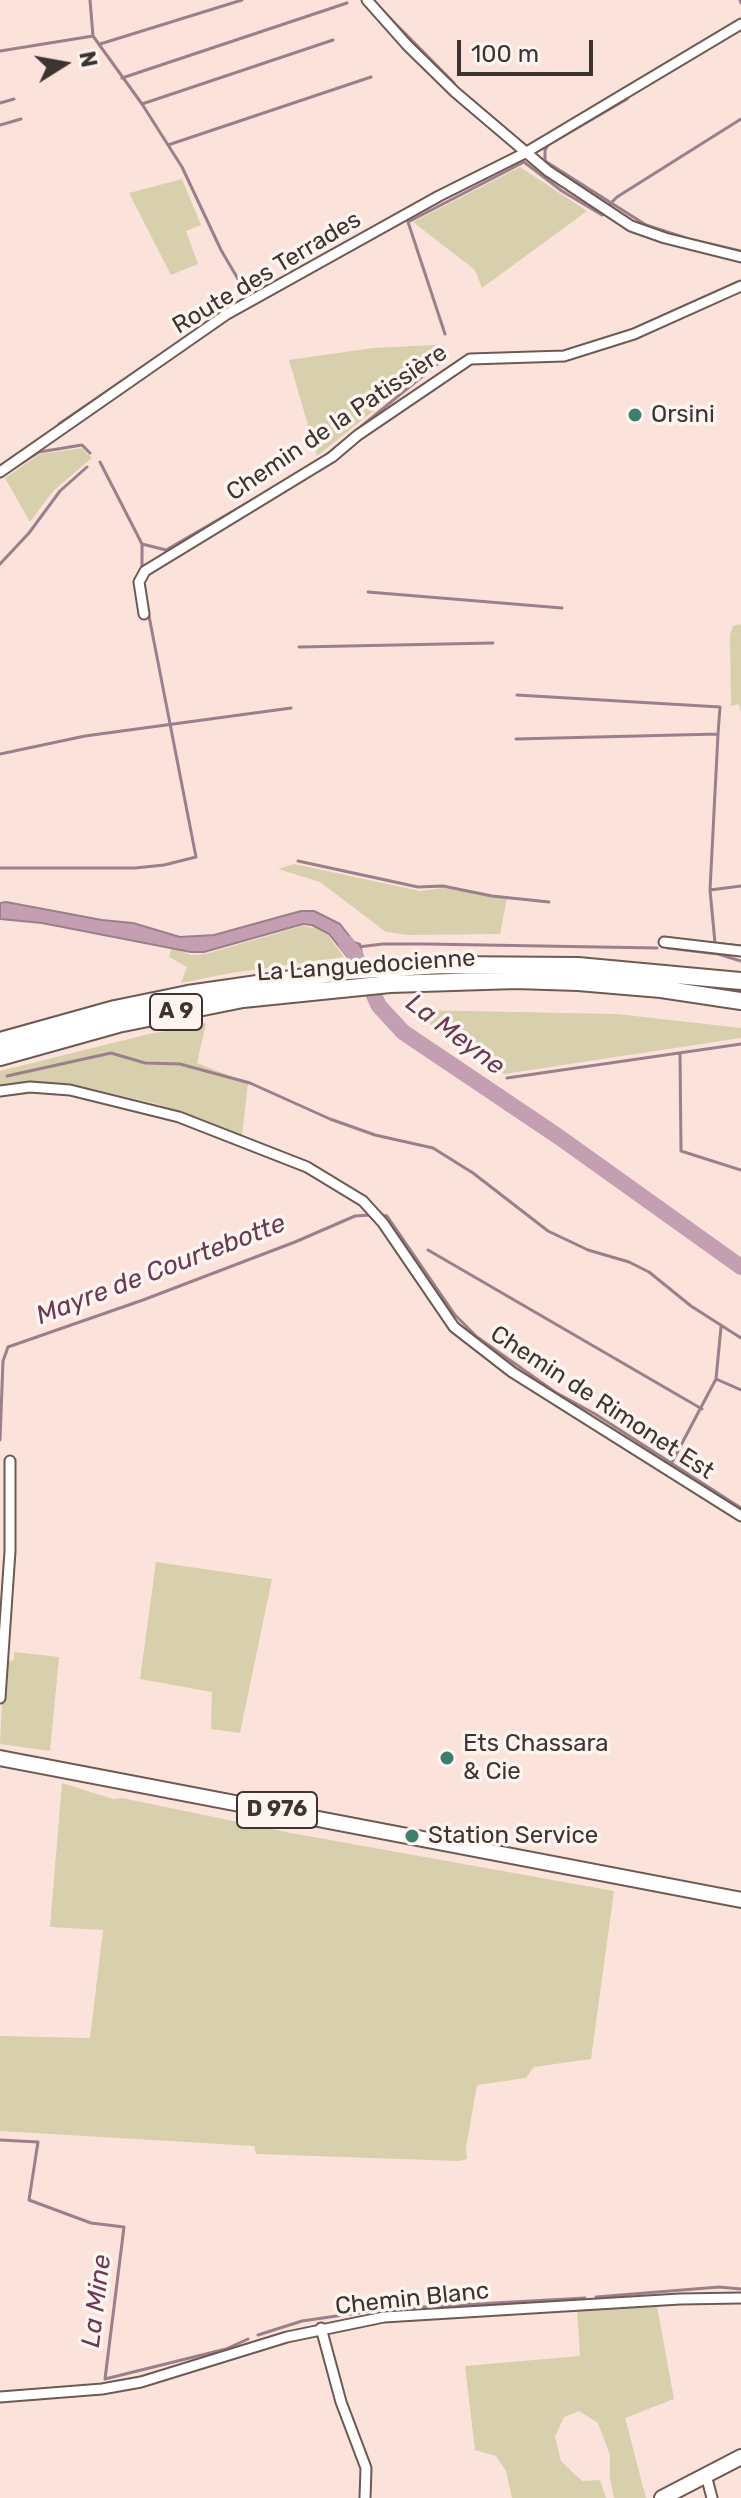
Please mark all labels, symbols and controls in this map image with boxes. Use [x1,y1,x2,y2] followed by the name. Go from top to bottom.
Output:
[24,24,104,104] north arrow
[461,24,597,74] scale bar
[471,40,539,68] text: 100 m
[73,49,103,70] text: N
[168,205,366,341] street label: Route des Terrades
[221,338,453,508] street label: Chemin de la Patissière
[651,401,715,429] place label: Orsini
[626,406,644,424] marker: Orsini
[256,944,476,988] street label: La Languedocienne
[399,988,511,1082] water label: La Meyne
[150,994,202,1030] road number: A 9
[32,1208,290,1332] water label: Mayre de Courtebotte
[485,1320,719,1486] street label: Chemin de Rimonet Est
[463,1730,609,1786] place label: Ets Chassara & Cie
[438,1749,456,1767] marker: Ets Chassara & Cie
[237,1792,317,1828] road number: D 976
[428,1822,598,1850] place label: Station Service
[403,1827,421,1845] marker: Station Service
[76,2253,118,2349] water label: La Mine
[334,2277,490,2321] street label: Chemin Blanc

